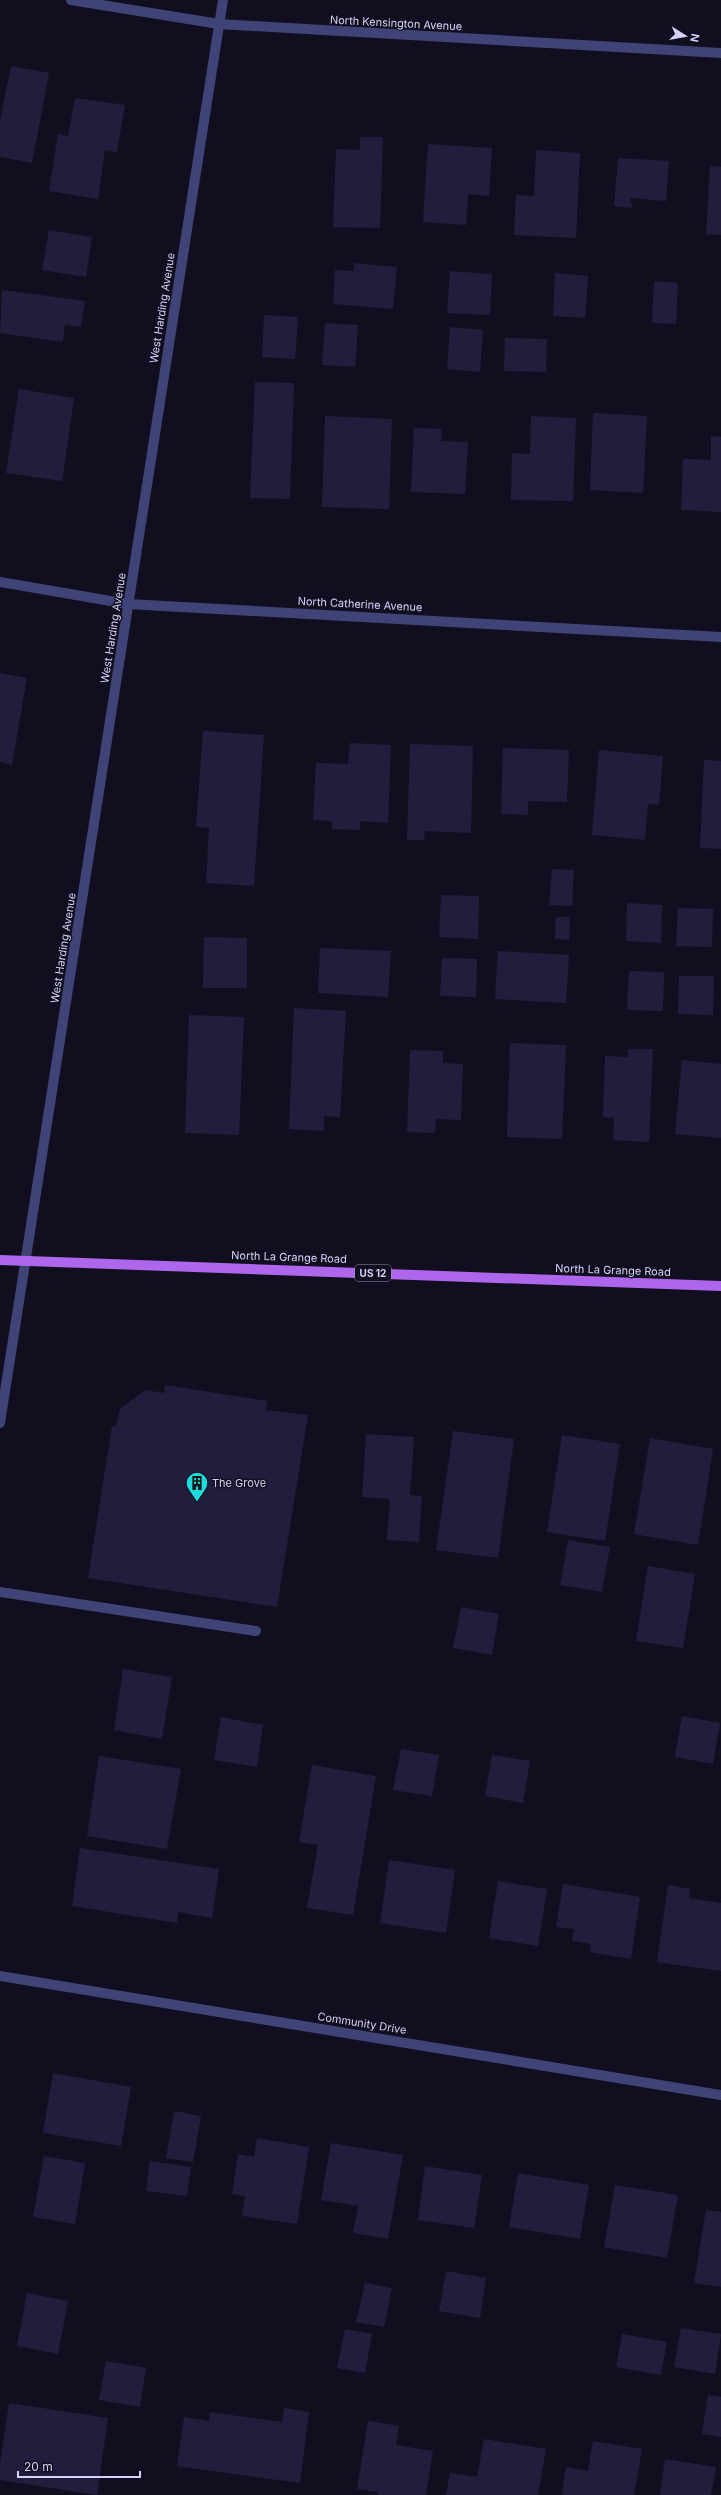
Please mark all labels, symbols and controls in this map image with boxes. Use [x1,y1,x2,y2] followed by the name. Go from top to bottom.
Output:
[330,13,462,33] street label: North Kensington Avenue
[665,16,705,56] north arrow
[687,32,702,43] text: N
[146,252,178,364] street label: West Harding Avenue
[97,572,129,684] street label: West Harding Avenue
[297,594,423,614] street label: North Catherine Avenue
[47,892,79,1004] street label: West Harding Avenue
[231,1248,347,1266] street label: North La Grange Road
[555,1261,671,1279] street label: North La Grange Road
[355,1265,391,1281] road number: US 12
[184,1470,210,1503] building icon: The Grove
[212,1476,266,1490] place label: The Grove
[316,2009,408,2037] street label: Community Drive
[18,2453,140,2479] scale bar
[24,2459,53,2474] text: 20 m

